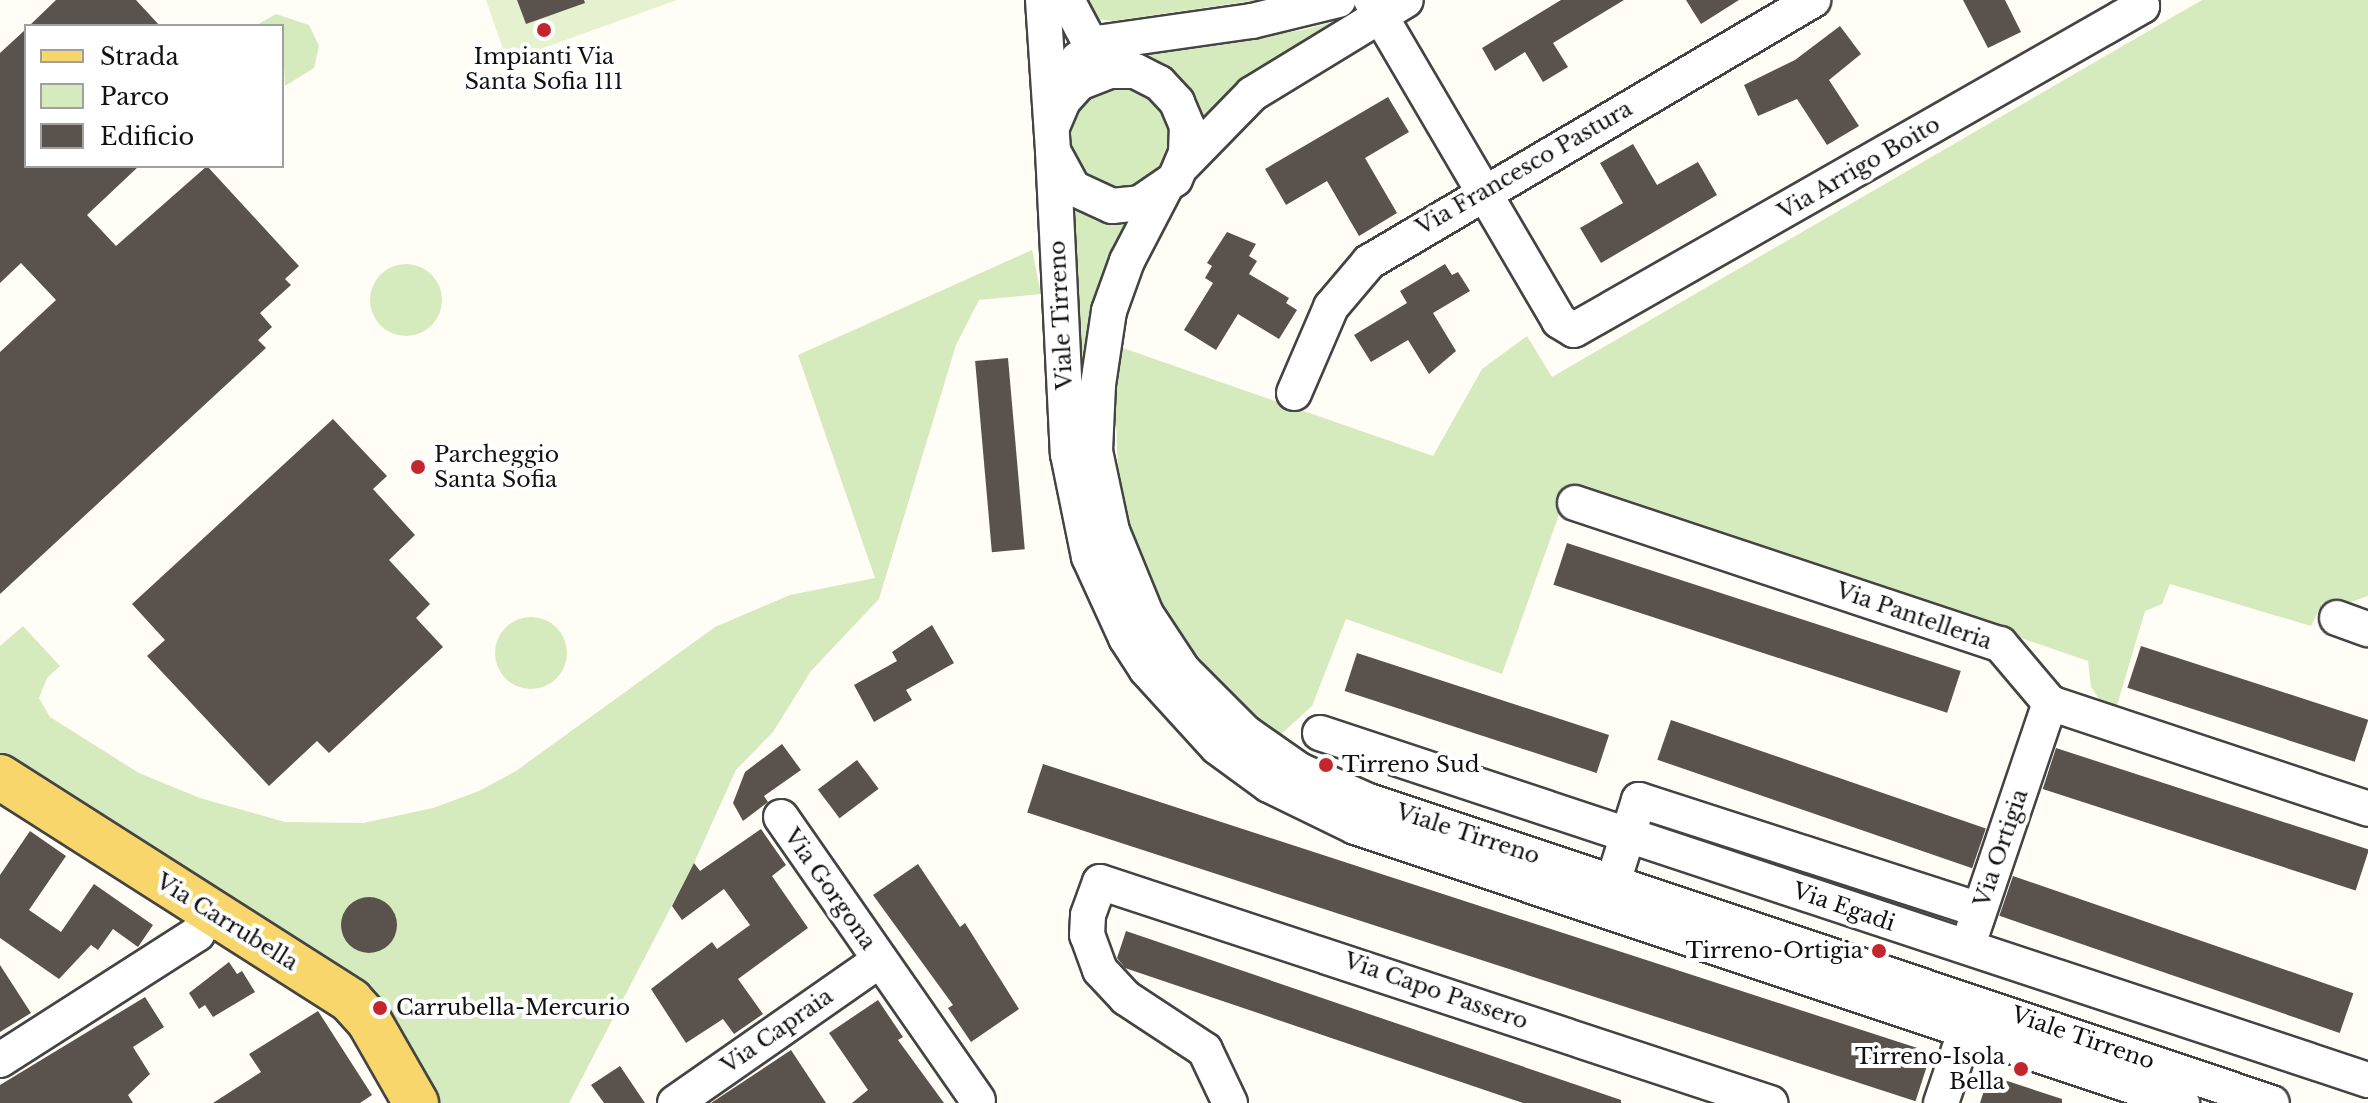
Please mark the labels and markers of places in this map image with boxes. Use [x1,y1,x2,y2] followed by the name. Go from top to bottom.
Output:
[535,21,553,39] marker: Impianti Via Santa Sofia 111
[464,43,624,94] place label: Impianti Via Santa Sofia 111
[434,441,559,492] place label: Parcheggio Santa Sofia
[409,458,427,476] marker: Parcheggio Santa Sofia
[1342,752,1479,778] place label: Tirreno Sud
[1317,756,1335,774] marker: Tirreno Sud
[1685,938,1863,964] place label: Tirreno-Ortigia
[1870,942,1888,960] marker: Tirreno-Ortigia
[396,995,630,1021] place label: Carrubella-Mercurio
[371,999,389,1017] marker: Carrubella-Mercurio
[1855,1043,2005,1094] place label: Tirreno-Isola Bella
[2012,1060,2030,1078] marker: Tirreno-Isola Bella

